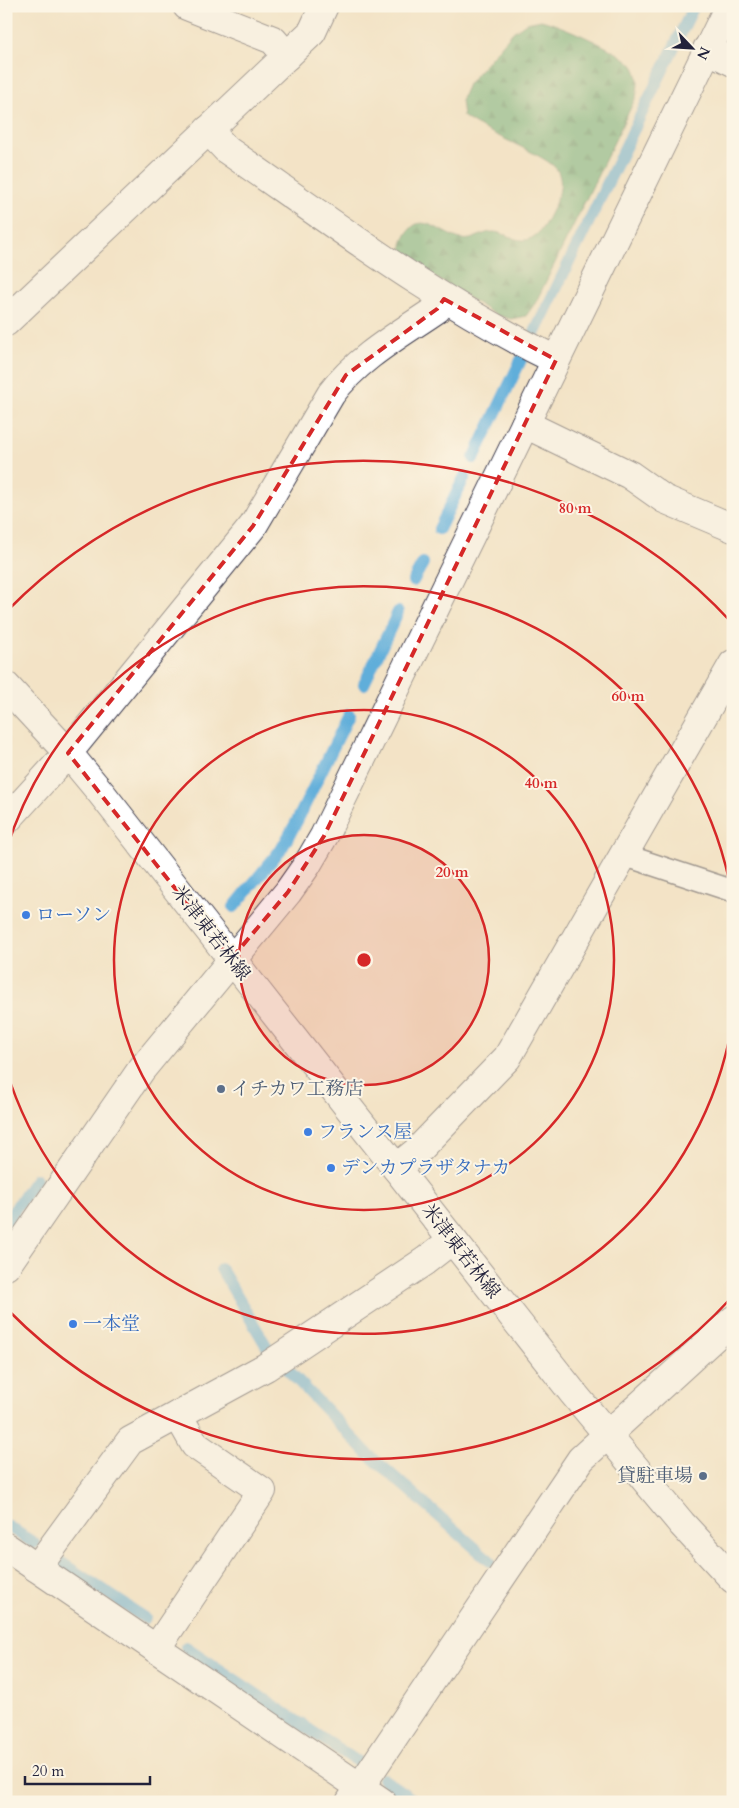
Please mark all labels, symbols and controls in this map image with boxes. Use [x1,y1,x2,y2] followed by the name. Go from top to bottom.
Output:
[666,22,716,72] north arrow
[692,44,715,63] text: N
[558,498,592,518] text: 80 m
[611,686,645,706] text: 60 m
[524,773,558,793] text: 40 m
[435,862,469,882] text: 20 m
[166,880,256,986] street label: 米津東若林線
[36,902,111,928] place label: ローソン
[20,909,32,921] marker: ローソン
[355,951,373,969] centre of rings
[231,1076,364,1102] place label: イチカワ工務店
[215,1083,227,1095] marker: イチカワ工務店
[318,1119,412,1145] place label: フランス屋
[302,1126,314,1138] marker: フランス屋
[341,1155,510,1181] place label: デンカプラザタナカ
[325,1162,337,1174] marker: デンカプラザタナカ
[416,1198,506,1304] street label: 米津東若林線
[83,1311,140,1337] place label: 一本堂
[67,1318,79,1330] marker: 一本堂
[617,1463,693,1489] place label: 貸駐車場
[697,1470,709,1482] marker: 貸駐車場
[25,1753,150,1785] scale bar
[32,1761,64,1781] text: 20 m

